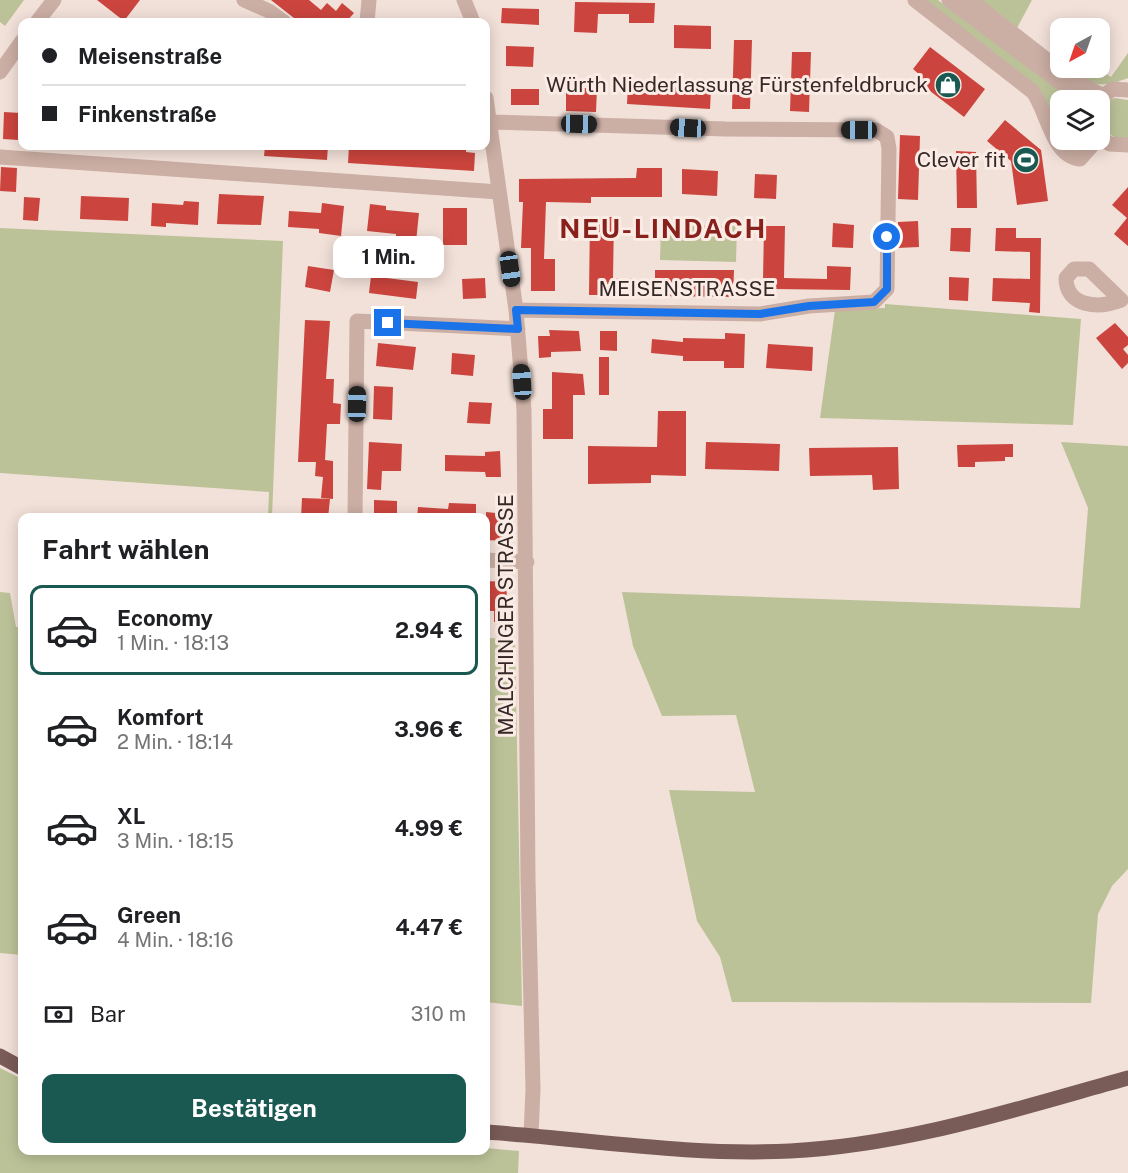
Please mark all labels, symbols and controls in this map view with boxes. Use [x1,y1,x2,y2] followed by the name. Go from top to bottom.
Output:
[1050,18,1110,78] north arrow
[1050,18,1110,150] map controls
[78,43,222,69] text: Meisenstraße
[933,70,963,100] shop icon: Würth Niederlassung Fürstenfeldbruck
[546,72,928,97] place label: Würth Niederlassung Fürstenfeldbruck
[1050,90,1110,150] button: layers
[78,101,217,127] text: Finkenstraße
[561,115,597,133] car
[670,118,706,138] car
[841,121,877,139] car
[1011,145,1041,175] sports icon: Clever fit
[917,147,1006,172] place label: Clever fit
[559,212,767,244] district label: NEU-LINDACH
[873,223,900,250] route start
[332,236,444,278] callout: 1 Min.
[361,245,416,269] text: 1 Min.
[499,250,521,288] car
[598,276,776,301] street label: MEISENSTRASSE
[374,309,401,336] route end
[512,363,532,401] car
[348,386,366,422] car
[493,494,518,736] street label: MALCHINGER STRASSE
[42,533,210,565] text: Fahrt wählen
[45,603,99,657] icon: car
[117,605,213,631] text: Economy
[395,617,463,643] text: 2.94 €
[117,631,229,655] text: 1 Min. · 18:13
[45,702,99,756] icon: car
[117,704,204,730] text: Komfort
[394,716,463,742] text: 3.96 €
[117,730,233,754] text: 2 Min. · 18:14
[45,801,99,855] icon: car
[117,803,145,829] text: XL
[394,815,463,841] text: 4.99 €
[117,829,234,853] text: 3 Min. · 18:15
[45,900,99,954] icon: car
[117,902,181,928] text: Green
[395,914,463,940] text: 4.47 €
[117,928,234,952] text: 4 Min. · 18:16
[42,998,75,1031] icon: cash
[90,1001,126,1027] text: Bar
[411,1002,466,1026] text: 310 m
[42,1074,466,1143] button: Bestätigen

